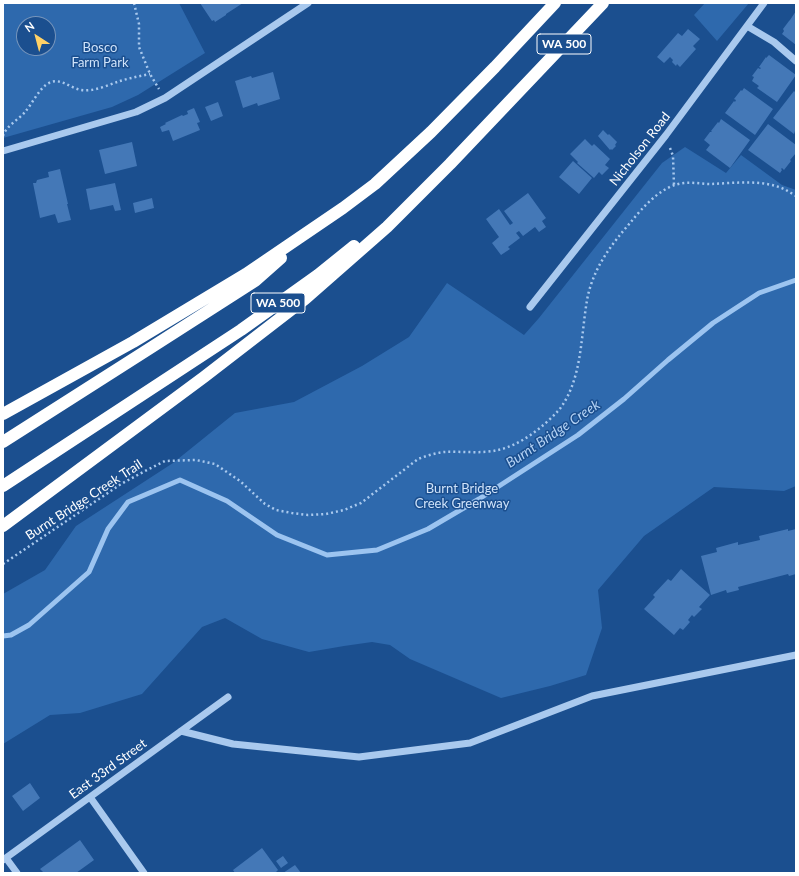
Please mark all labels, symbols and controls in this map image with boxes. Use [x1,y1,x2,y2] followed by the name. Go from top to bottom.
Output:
[16,16,56,56] north arrow
[22,19,36,34] text: N
[537,34,591,54] road number: WA 500
[71,40,129,71] park label: Bosco Farm Park
[606,109,674,189] street label: Nicholson Road
[251,293,305,313] road number: WA 500
[503,396,603,472] water label: Burnt Bridge Creek
[23,456,145,544] street label: Burnt Bridge Creek Trail
[415,481,509,512] park label: Burnt Bridge Creek Greenway
[66,736,150,802] street label: East 33rd Street

